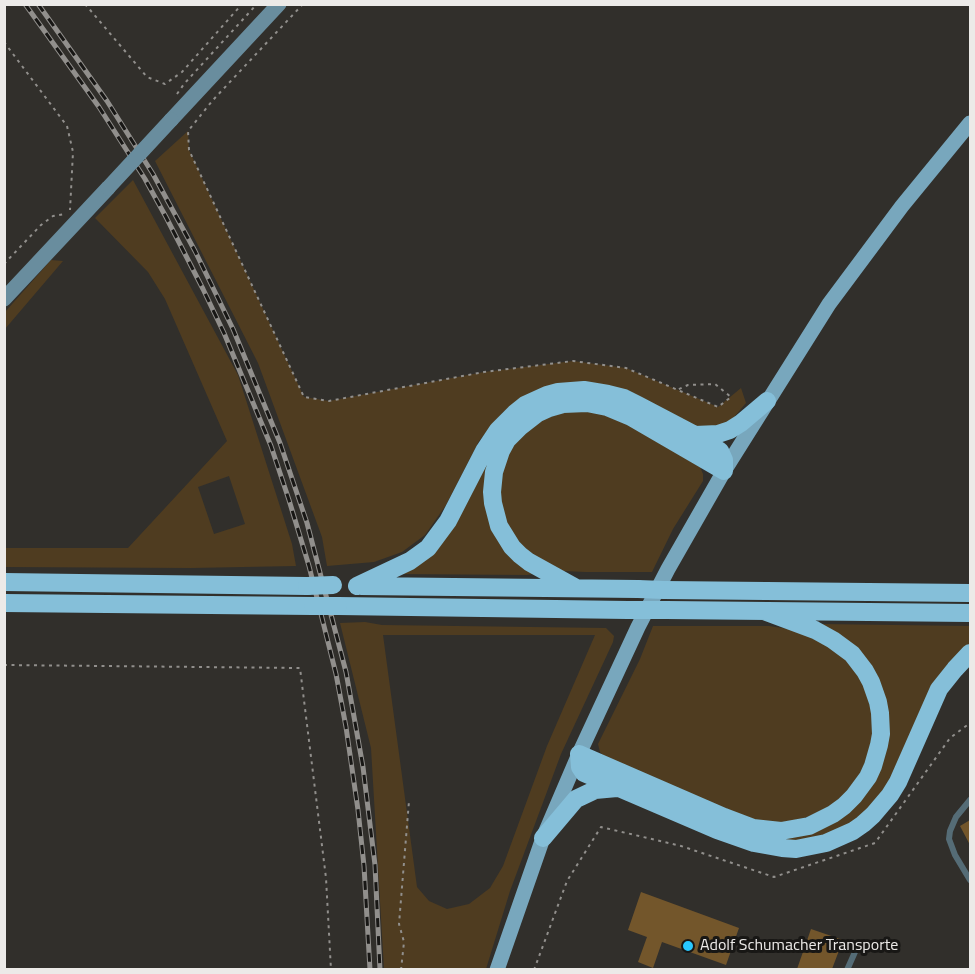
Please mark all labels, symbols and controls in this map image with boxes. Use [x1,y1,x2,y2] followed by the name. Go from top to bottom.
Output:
[700,936,898,956] place label: Adolf Schumacher Transporte
[681,939,695,953] marker: Adolf Schumacher Transporte

